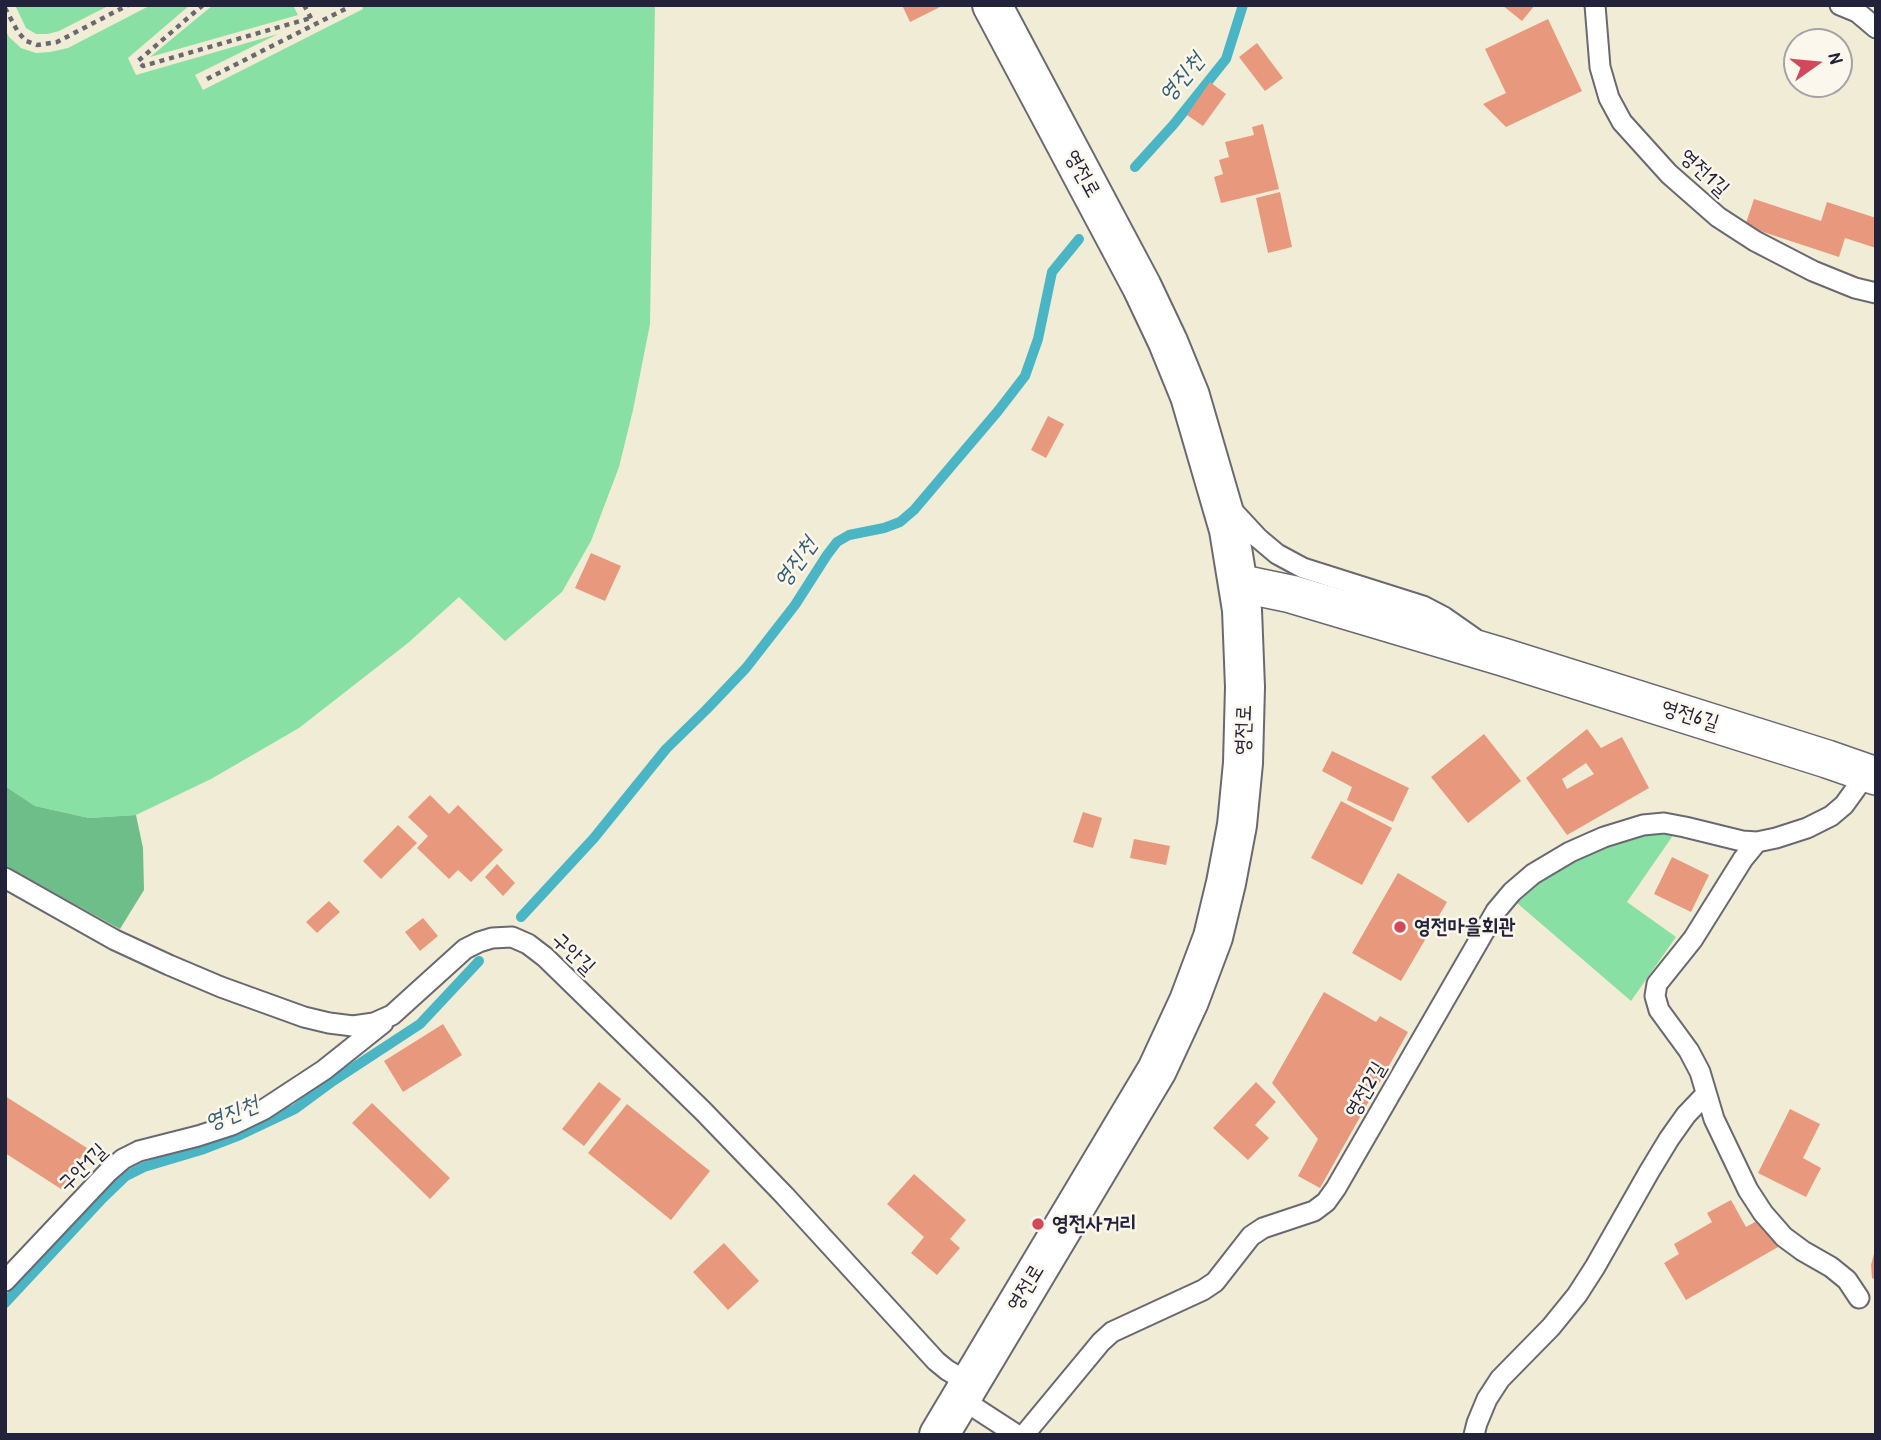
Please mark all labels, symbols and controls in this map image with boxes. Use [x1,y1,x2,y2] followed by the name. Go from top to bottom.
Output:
[1783,28,1853,98] north arrow
[1154,48,1210,108] water label: 영진천
[1822,50,1850,66] text: N
[1674,144,1734,202] street label: 영전1길
[1059,146,1105,202] street label: 영전로
[769,532,823,594] water label: 영진천
[1658,695,1722,737] street label: 영전6길
[1231,704,1257,756] street label: 영전로
[1414,914,1515,940] place label: 영전마을회관
[1392,919,1408,935] marker: 영전마을회관
[546,927,600,981] street label: 구안길
[1340,1057,1392,1123] street label: 영전2길
[201,1091,263,1137] water label: 영진천
[53,1139,113,1197] street label: 구안1길
[1052,1211,1136,1237] place label: 영전사거리
[1030,1216,1046,1232] marker: 영전사거리
[1002,1260,1050,1316] street label: 영전로

